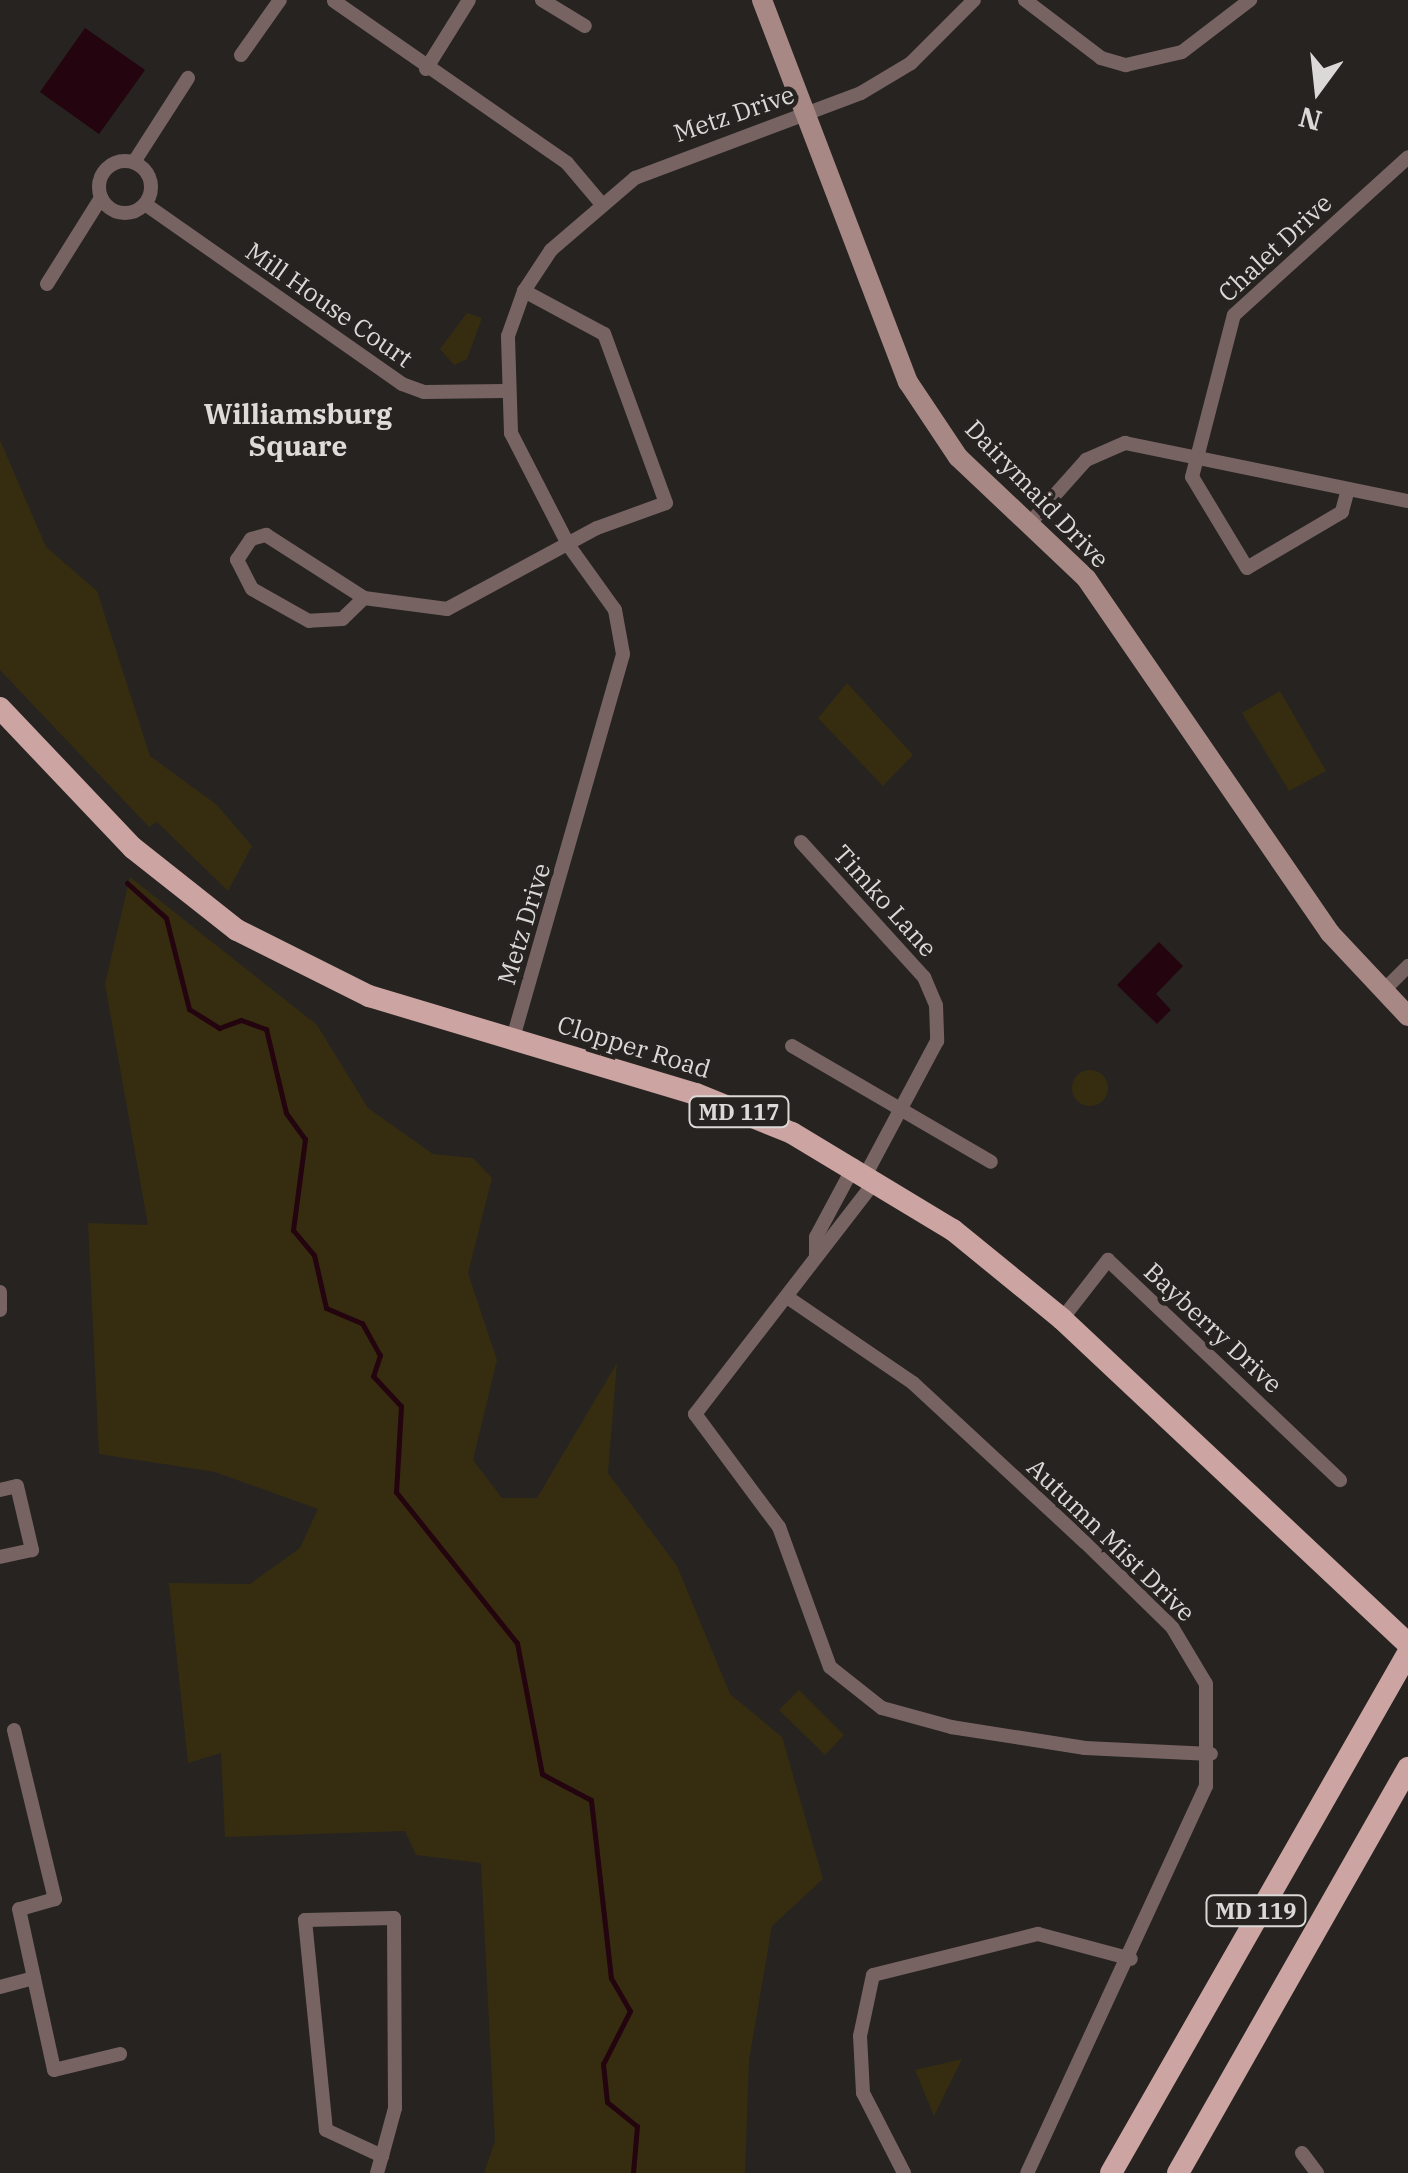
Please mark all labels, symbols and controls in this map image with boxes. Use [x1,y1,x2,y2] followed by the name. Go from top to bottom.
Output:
[1268,40,1368,140] north arrow
[670,79,798,149] street label: Metz Drive
[1295,99,1326,140] text: N
[1212,188,1338,308] street label: Chalet Drive
[240,236,418,374] street label: Mill House Court
[204,397,392,463] district label: Williamsburg Square
[959,414,1115,574] street label: Dairymaid Drive
[827,839,943,963] street label: Timko Lane
[491,860,557,988] street label: Metz Drive
[554,1009,714,1085] street label: Clopper Road
[686,1095,792,1129] road number: MD 117
[1138,1257,1288,1399] street label: Bayberry Drive
[1021,1452,1201,1628] street label: Autumn Mist Drive
[1204,1894,1308,1928] road number: MD 119

